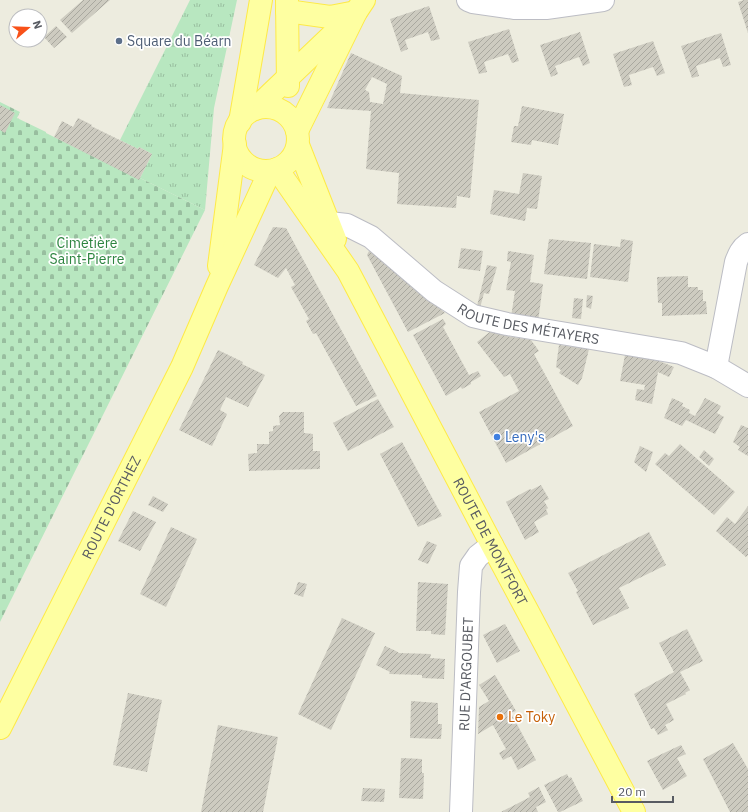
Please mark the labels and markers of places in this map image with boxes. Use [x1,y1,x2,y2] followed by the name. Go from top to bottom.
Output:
[127,32,232,50] place label: Square du Béarn
[114,36,124,46] marker: Square du Béarn
[505,428,545,446] place label: Leny's
[492,432,502,442] marker: Leny's
[508,708,555,726] place label: Le Toky
[495,712,505,722] marker: Le Toky

